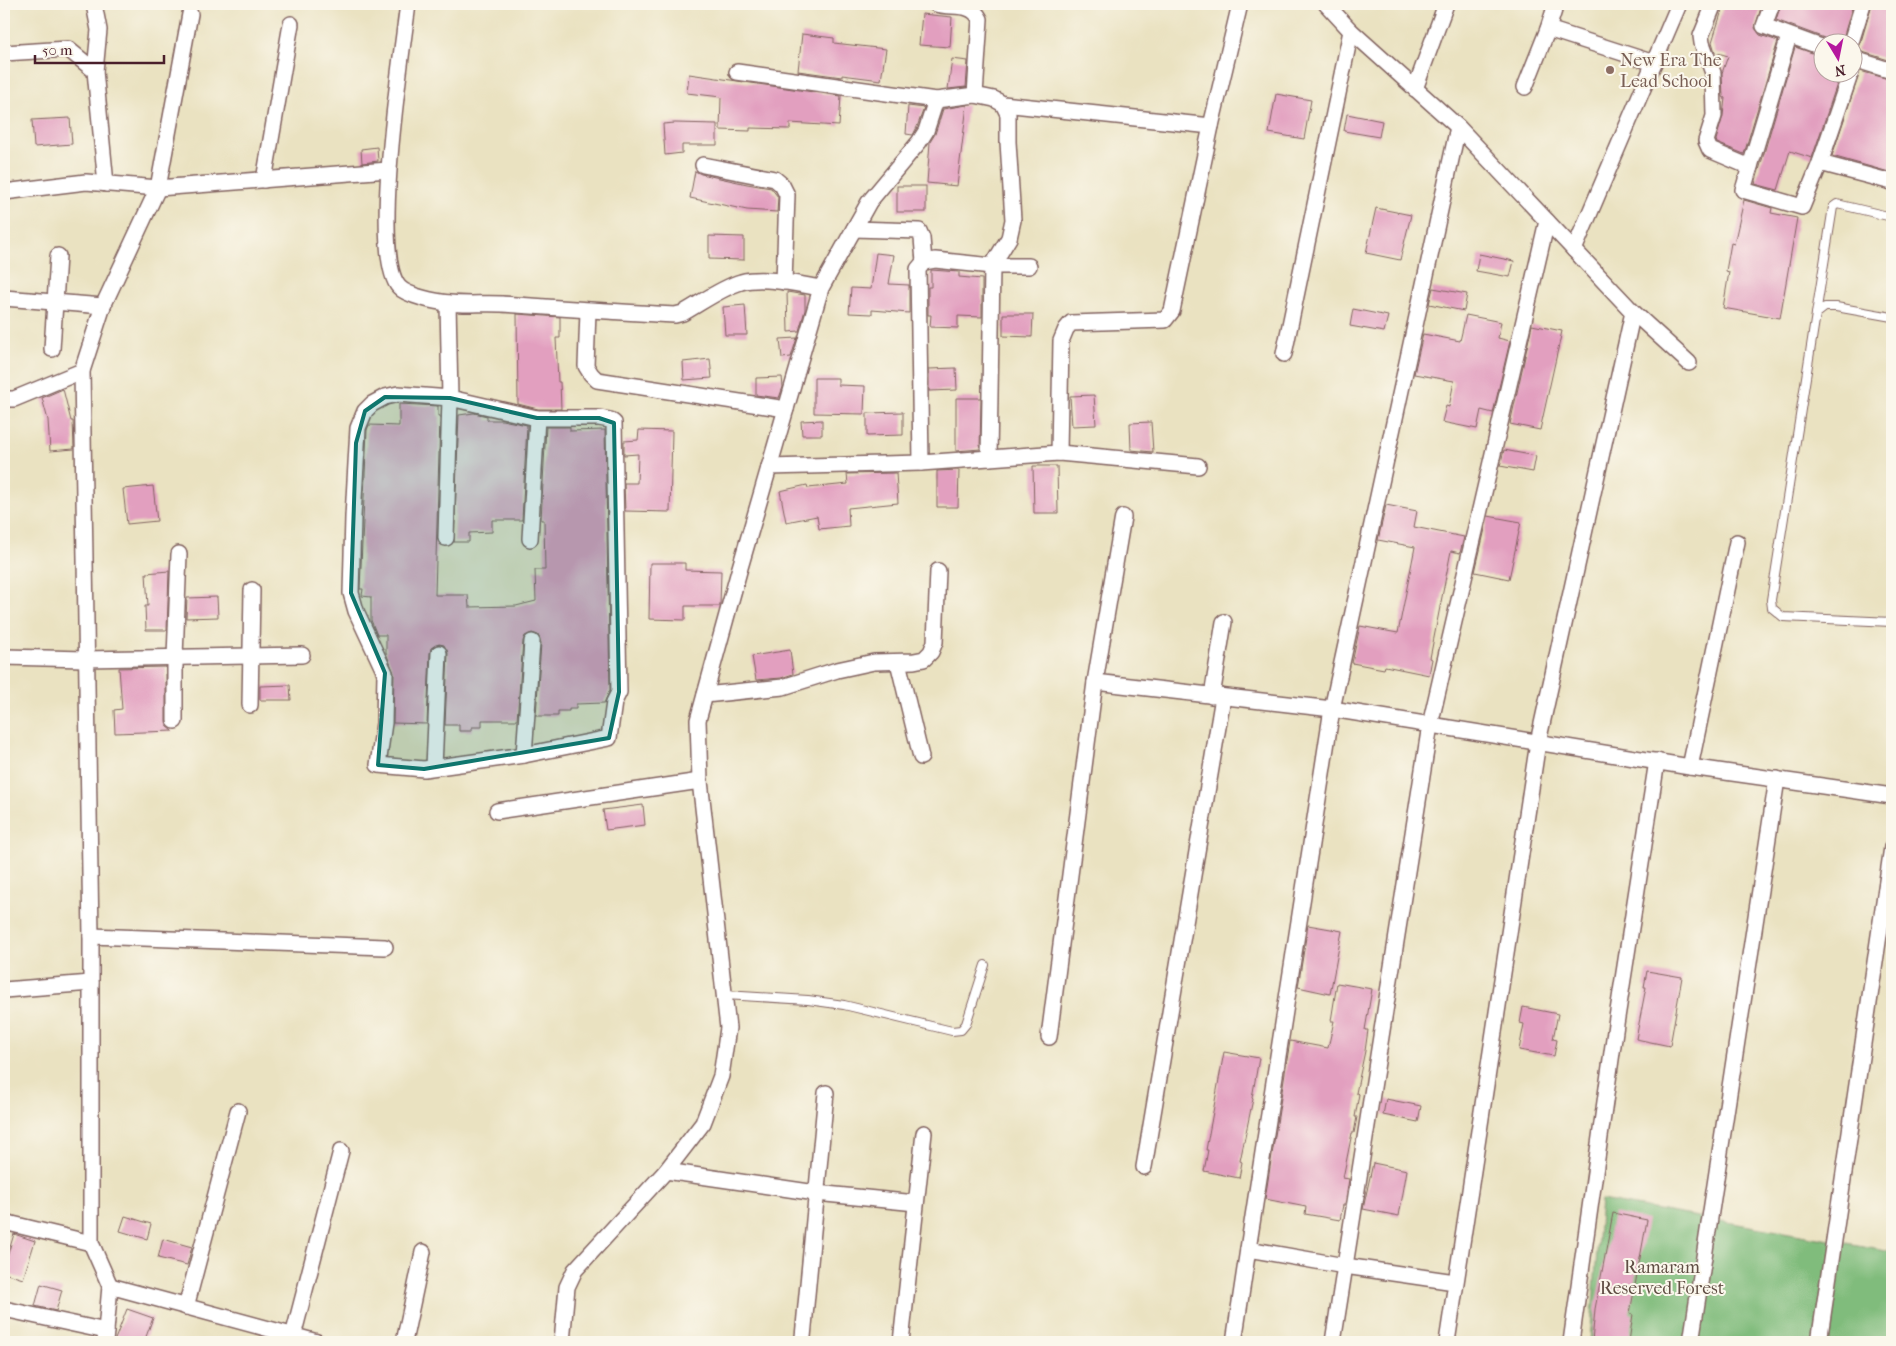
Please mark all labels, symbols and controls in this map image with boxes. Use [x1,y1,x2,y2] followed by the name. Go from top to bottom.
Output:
[35,32,164,64] scale bar
[1814,32,1864,82] north arrow
[42,41,73,59] text: 50 m
[1620,50,1722,92] place label: New Era The Lead School
[1833,61,1847,80] text: N
[1604,64,1616,76] marker: New Era The Lead School
[1600,1257,1725,1299] park label: Ramaram Reserved Forest

